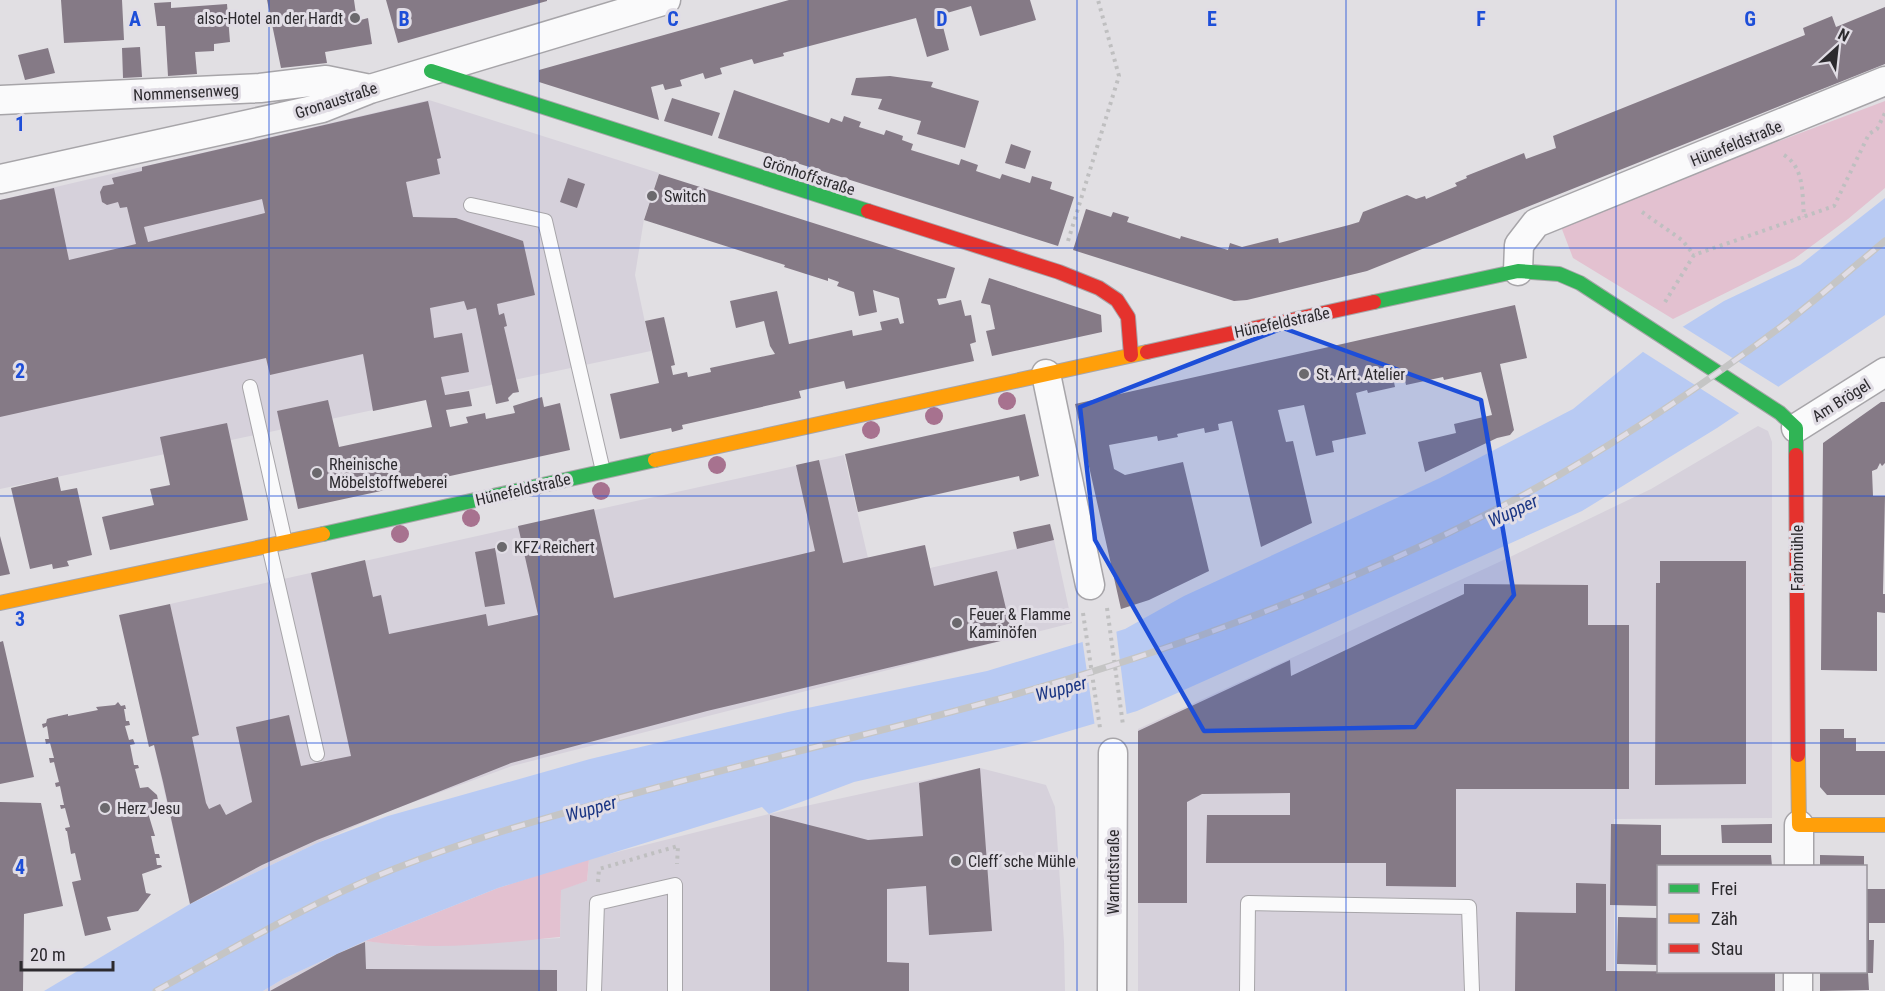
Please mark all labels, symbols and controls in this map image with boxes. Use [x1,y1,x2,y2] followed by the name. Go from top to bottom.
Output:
[129,7,141,31] text: A
[398,7,410,31] text: B
[667,7,679,31] text: C
[936,7,948,31] text: D
[1207,7,1217,31] text: E
[1476,7,1486,31] text: F
[1744,7,1756,31] text: G
[197,9,343,28] place label: also-Hotel an der Hardt
[348,11,362,25] marker: also-Hotel an der Hardt
[1807,18,1867,78] north arrow
[1835,24,1852,46] text: N
[293,78,380,123] street label: Gronaustraße
[133,80,239,105] street label: Nommensenweg
[15,112,25,136] text: 1
[1688,116,1785,170] street label: Hünefeldstraße
[760,152,857,199] street label: Grönhoffstraße
[664,187,706,206] place label: Switch
[645,189,659,203] marker: Switch
[1233,303,1332,342] street label: Hünefeldstraße
[15,359,25,383] text: 2
[1316,365,1405,384] place label: St. Art. Atelier
[1297,367,1311,381] marker: St. Art. Atelier
[1808,375,1874,426] street label: Am Brögel
[329,455,447,492] place label: Rheinische Möbelstoffweberei
[310,466,324,480] marker: Rheinische Möbelstoffweberei
[474,469,573,510] street label: Hünefeldstraße
[1485,490,1542,531] water label: Wupper
[1788,525,1807,591] street label: Farbmühle
[514,538,595,557] place label: KFZ Reichert
[495,540,509,554] marker: KFZ Reichert
[969,605,1071,642] place label: Feuer & Flamme Kaminöfen
[15,607,25,631] text: 3
[950,616,964,630] marker: Feuer & Flamme Kaminöfen
[1033,671,1090,705] water label: Wupper
[563,791,620,826] water label: Wupper
[117,799,180,818] place label: Herz Jesu
[98,801,112,815] marker: Herz Jesu
[1104,830,1123,915] street label: Warndtstraße
[968,852,1076,871] place label: Cleff´sche Mühle
[949,854,963,868] marker: Cleff´sche Mühle
[15,855,25,879] text: 4
[1657,865,1867,973] legend
[1711,878,1737,899] text: Frei
[1711,908,1738,929] text: Zäh
[21,934,112,972] scale bar
[1711,938,1743,959] text: Stau
[30,944,65,965] text: 20 m

